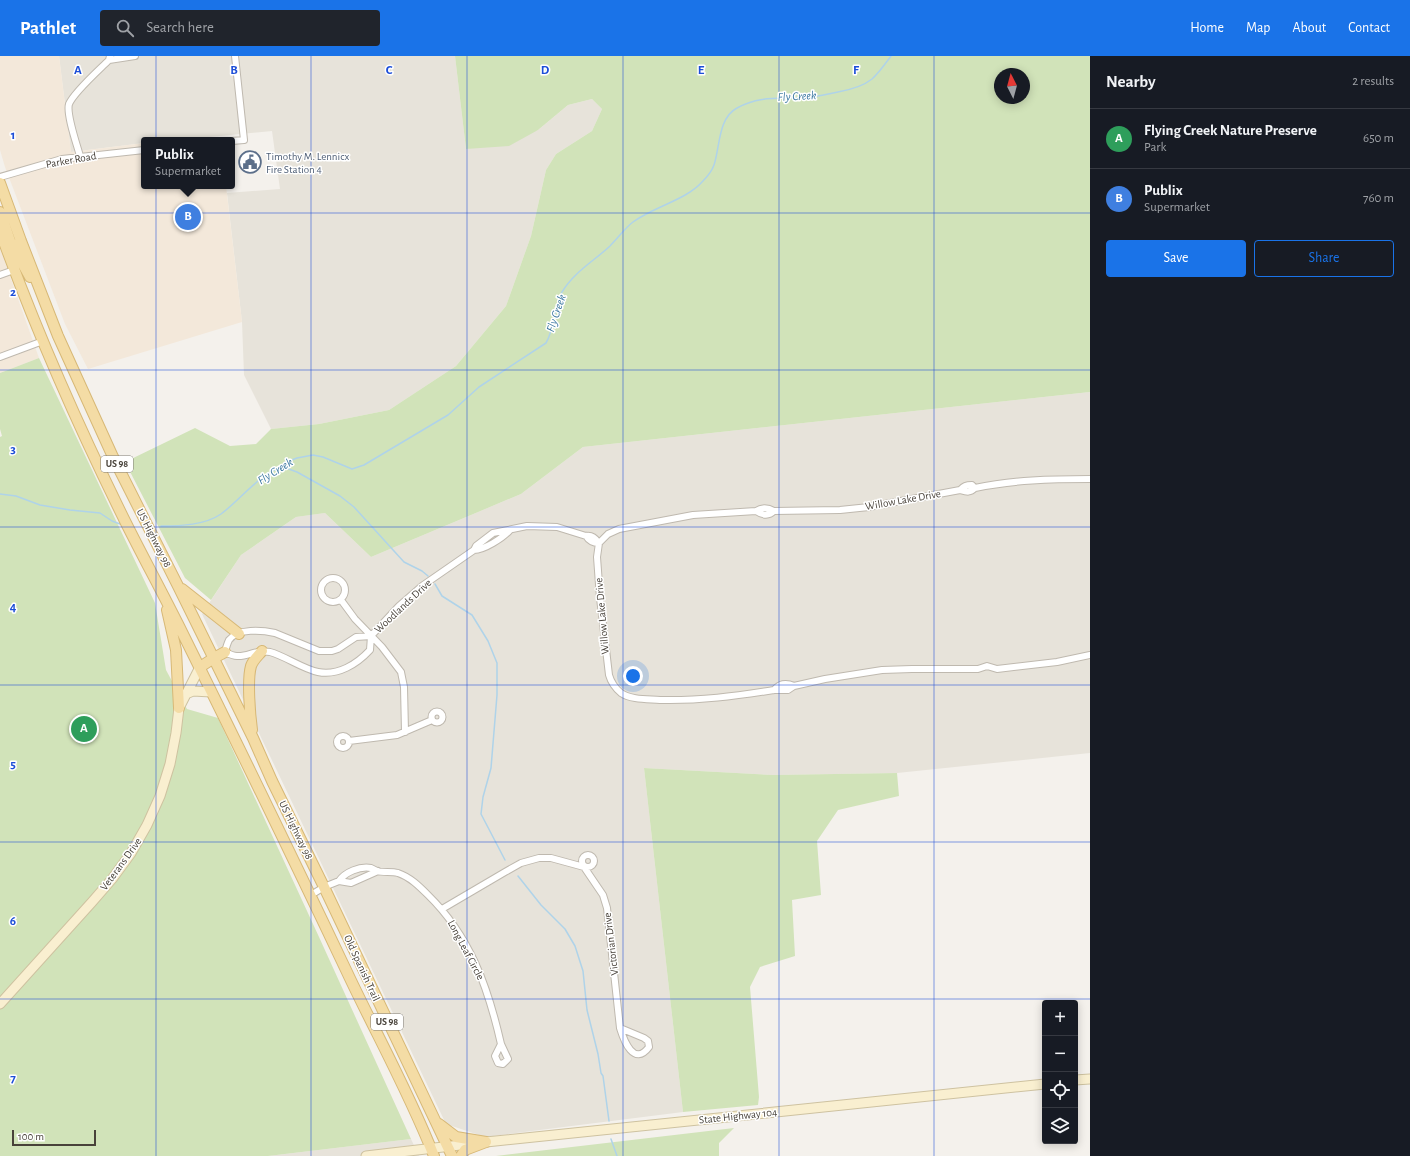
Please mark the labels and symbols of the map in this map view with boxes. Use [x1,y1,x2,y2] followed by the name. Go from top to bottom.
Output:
[74,64,82,77] text: A
[230,64,238,77] text: B
[386,64,393,77] text: C
[541,64,550,77] text: D
[698,64,705,77] text: E
[853,64,860,77] text: F
[994,68,1030,104] north arrow
[777,89,817,103] water label: Fly Creek
[11,129,15,142] text: 1
[237,149,263,175] public building icon: Timothy M. Lennicx Fire Station 4
[45,150,97,170] street label: Parker Road
[266,151,349,175] place label: Timothy M. Lennicx Fire Station 4
[175,202,201,232] pin: B
[10,286,16,299] text: 2
[544,292,568,333] water label: Fly Creek
[10,443,16,456] text: 3
[255,455,295,486] water label: Fly Creek
[101,456,133,472] road number: US 98
[864,488,942,512] street label: Willow Lake Drive
[135,507,173,569] street label: US Highway 98
[372,577,434,635] street label: Woodlands Drive
[593,577,611,655] street label: Willow Lake Drive
[10,601,17,614] text: 4
[623,666,643,686] your location
[71,714,97,744] pin: A
[10,758,16,771] text: 5
[277,799,315,861] street label: US Highway 98
[98,836,144,892] street label: Veterans Drive
[602,912,620,976] street label: Victorian Drive
[10,915,16,928] text: 6
[446,918,486,982] street label: Long Leaf Circle
[342,933,382,1003] street label: Old Spanish Trail
[371,1014,403,1030] road number: US 98
[10,1072,16,1085] text: 7
[698,1106,778,1126] street label: State Highway 104
[12,1128,96,1147] scale bar

